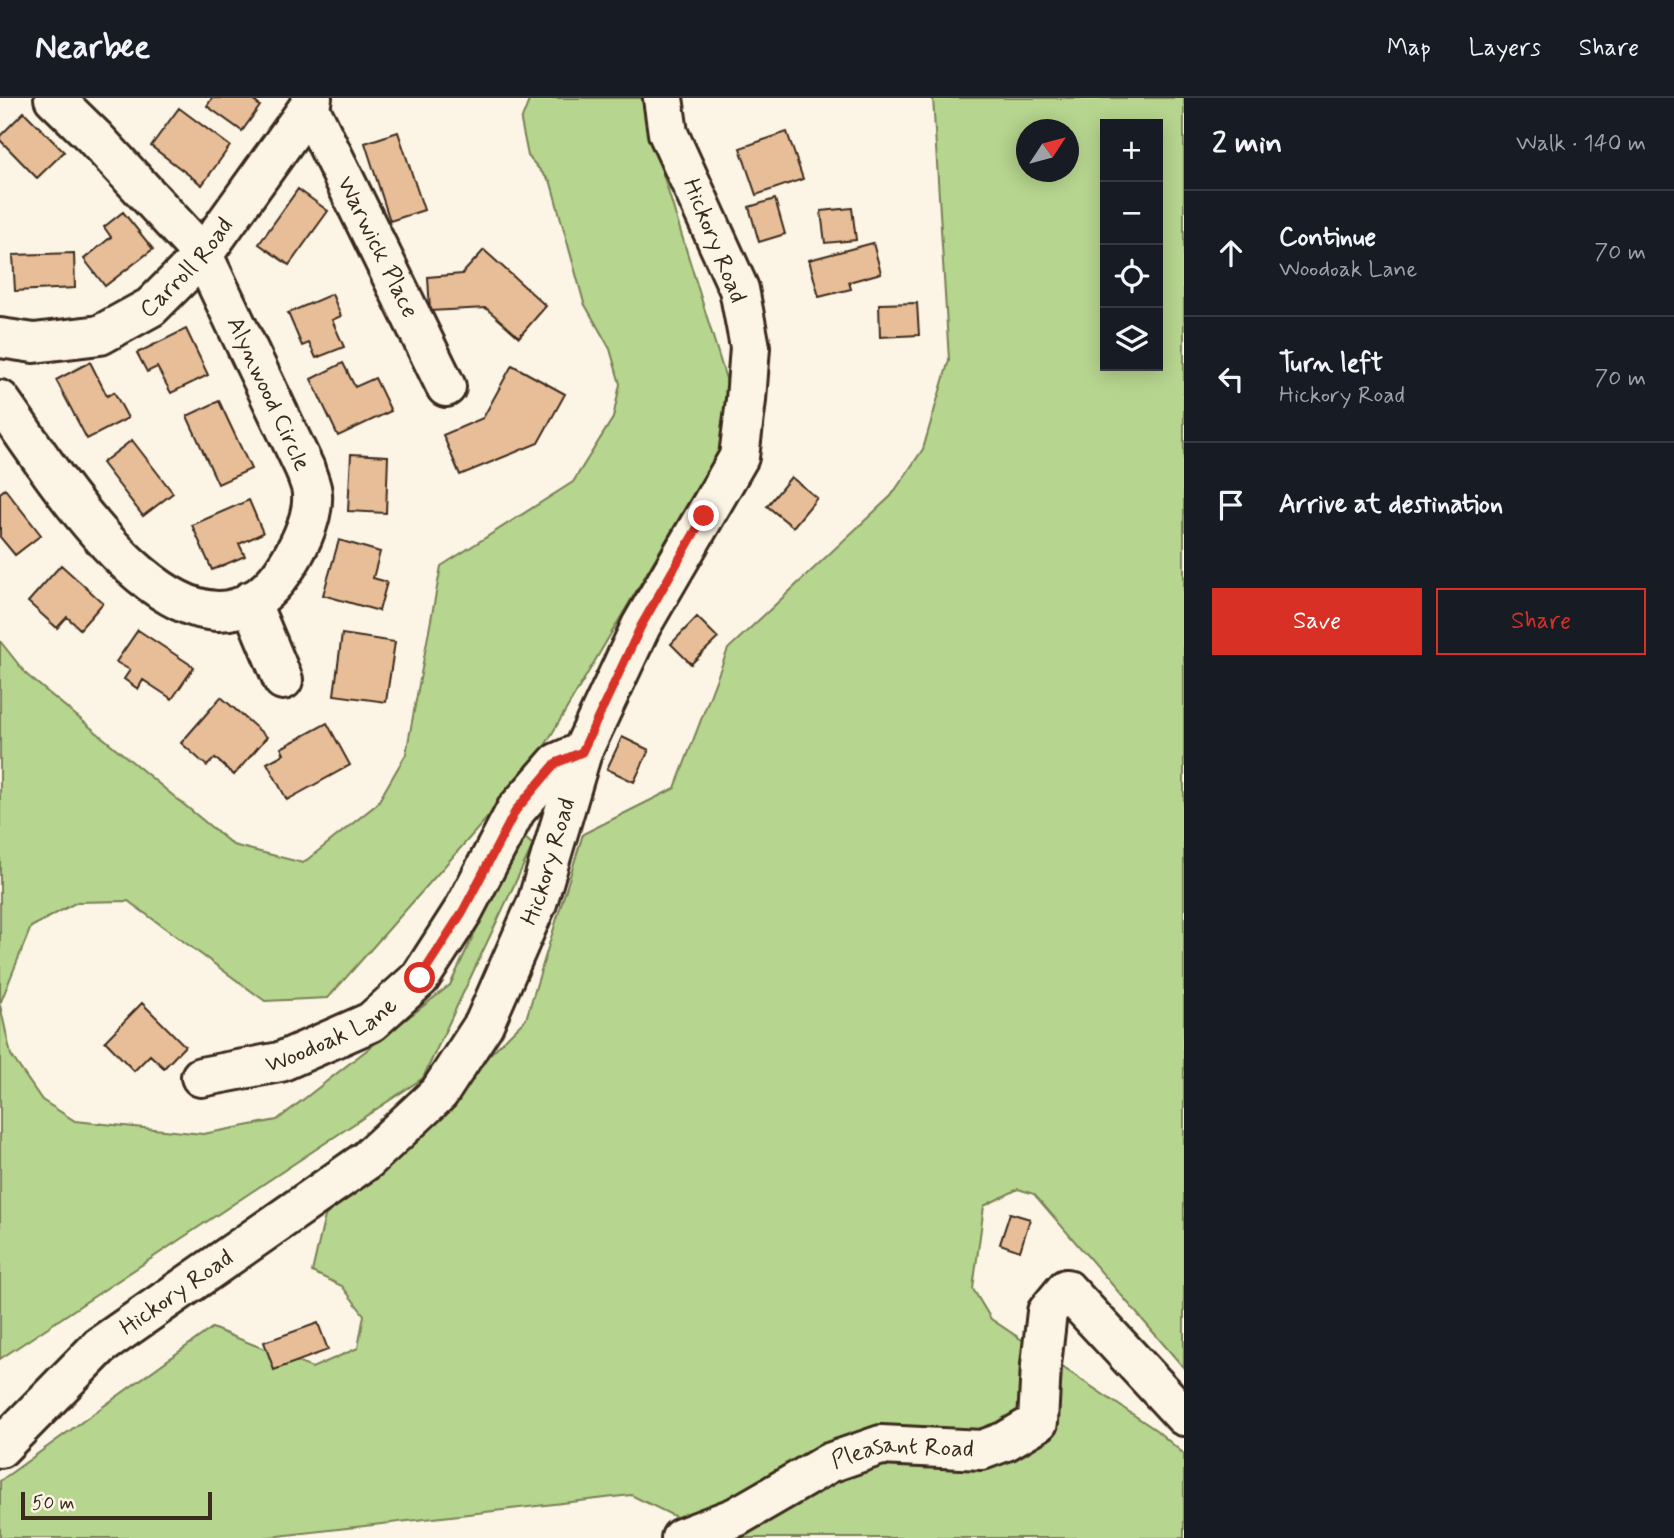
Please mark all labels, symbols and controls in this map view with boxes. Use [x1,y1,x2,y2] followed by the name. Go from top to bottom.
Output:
[35,26,150,70] text: Nearbee
[1387,33,1431,64] text: Map
[1469,33,1541,64] text: Layers
[1579,33,1639,64] text: Share
[1016,119,1079,182] north arrow
[1100,119,1163,371] map controls
[1100,119,1163,182] button: +
[1212,124,1282,163] text: 2 min
[1516,129,1646,159] text: Walk · 140 m
[330,171,425,323] street label: Warwick Place
[675,174,753,308] street label: Hickory Road
[1100,182,1163,245] button: −
[135,211,240,325] street label: Carroll Road
[1279,221,1376,255] text: Continue
[1212,234,1250,272] icon: ahead
[1594,238,1646,268] text: 70 m
[1100,245,1163,308] button: locate
[1279,255,1417,285] text: Woodoak Lane
[1100,308,1163,371] button: layers
[219,312,317,476] street label: Alynwood Circle
[1279,347,1383,381] text: Turn left
[1212,360,1250,398] icon: left
[1594,364,1646,394] text: 70 m
[1279,381,1405,411] text: Hickory Road
[1212,486,1250,524] icon: arrive
[1279,488,1503,522] text: Arrive at destination
[688,500,719,531] route end
[1212,588,1422,655] button: Save
[1436,588,1646,655] button: Share
[514,794,583,930] street label: Hickory Road
[404,962,435,993] route start
[263,990,404,1080] street label: Woodoak Lane
[114,1242,239,1343] street label: Hickory Road
[827,1430,975,1477] street label: Pleasant Road
[21,1489,212,1521] scale bar
[32,1491,75,1516] text: 50 m

